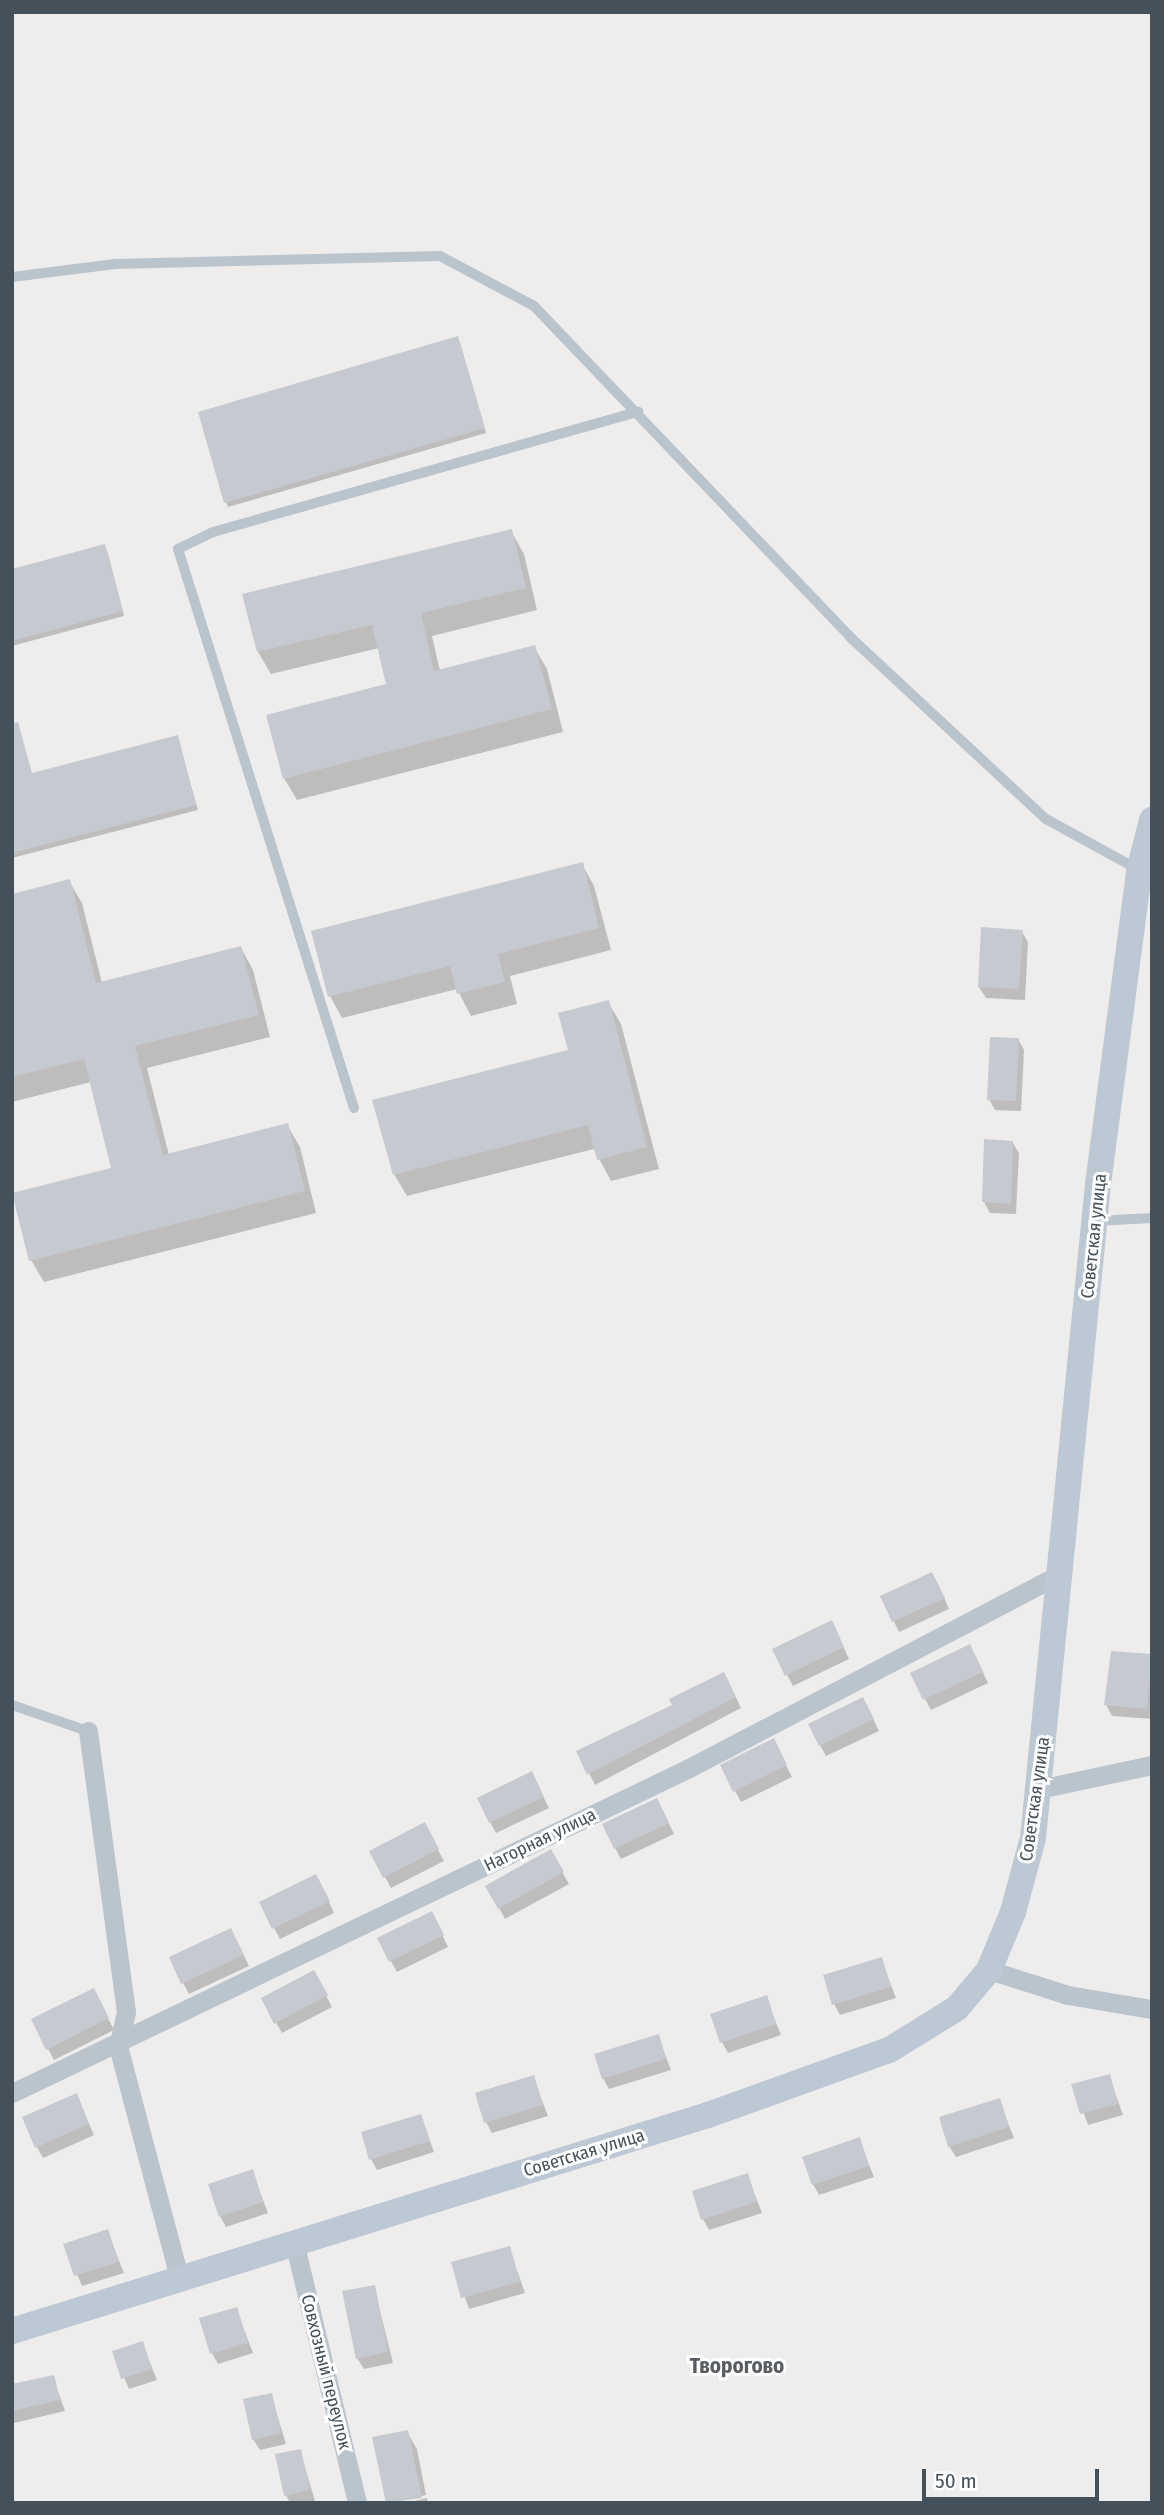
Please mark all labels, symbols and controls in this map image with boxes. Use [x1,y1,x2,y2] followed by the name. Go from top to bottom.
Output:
[1077,1172,1111,1300] street label: Советская улица
[1016,1735,1054,1863] street label: Советская улица
[480,1804,600,1876] street label: Нагорная улица
[521,2124,647,2182] street label: Советская улица
[296,2292,356,2452] street label: Совхозный переулок
[690,2353,784,2379] district label: Творогово
[926,2456,1103,2500] scale bar
[935,2468,977,2494] text: 50 m

